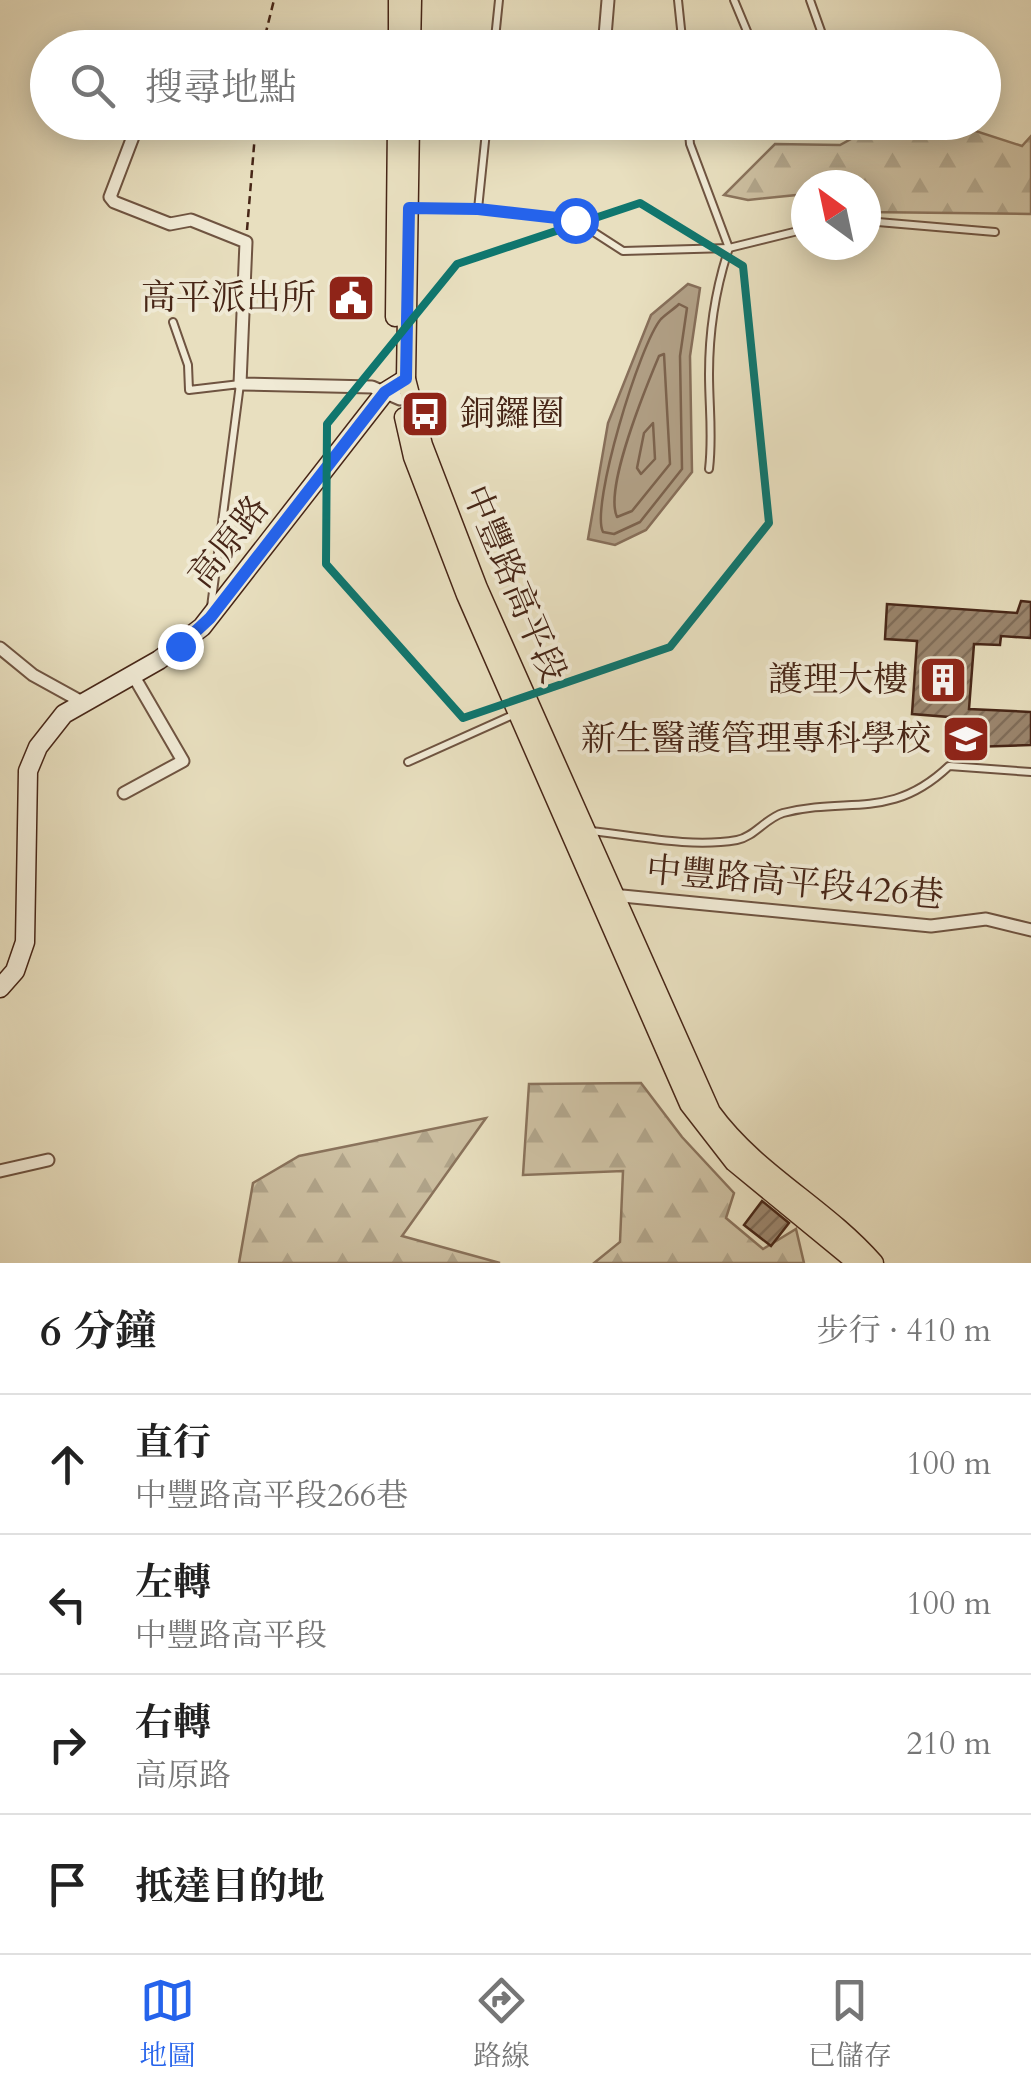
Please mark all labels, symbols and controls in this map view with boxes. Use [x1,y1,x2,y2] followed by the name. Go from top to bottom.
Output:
[30,30,1001,140] search box
[65,58,120,113] icon: search
[145,62,297,114] text: 搜尋地點
[791,170,881,260] north arrow
[553,198,599,244] route start
[325,272,377,324] public building icon: 高平派出所
[141,274,316,322] place label: 高平派出所
[399,388,451,440] bus stop icon: 銅鑼圈
[460,390,565,438] place label: 銅鑼圈
[451,478,577,690] street label: 中豐路高平段
[178,486,280,598] street label: 高原路
[158,624,204,670] route end
[917,654,969,706] building icon: 護理大樓
[768,656,908,704] place label: 護理大樓
[940,713,992,765] school or university icon: 新生醫護管理專科學校
[581,715,931,763] place label: 新生醫護管理專科學校
[644,846,946,920] street label: 中豐路高平段426巷
[40,1303,157,1360] text: 6 分鐘
[817,1309,991,1353] text: 步行 · 410 m
[135,1417,211,1469] text: 直行
[40,1437,95,1492] icon: ahead
[906,1442,991,1486] text: 100 m
[135,1474,408,1518] text: 中豐路高平段266巷
[135,1557,211,1609] text: 左轉
[40,1577,95,1632] icon: left
[906,1582,991,1626] text: 100 m
[135,1614,327,1658] text: 中豐路高平段
[135,1697,211,1749] text: 右轉
[40,1717,95,1772] icon: right
[906,1722,991,1766] text: 210 m
[135,1754,231,1798] text: 高原路
[40,1857,95,1912] icon: arrive
[135,1861,325,1913] text: 抵達目的地
[139,1973,195,2075] tab: 地圖
[473,1973,530,2075] tab: 路線
[808,1973,892,2075] tab: 已儲存

